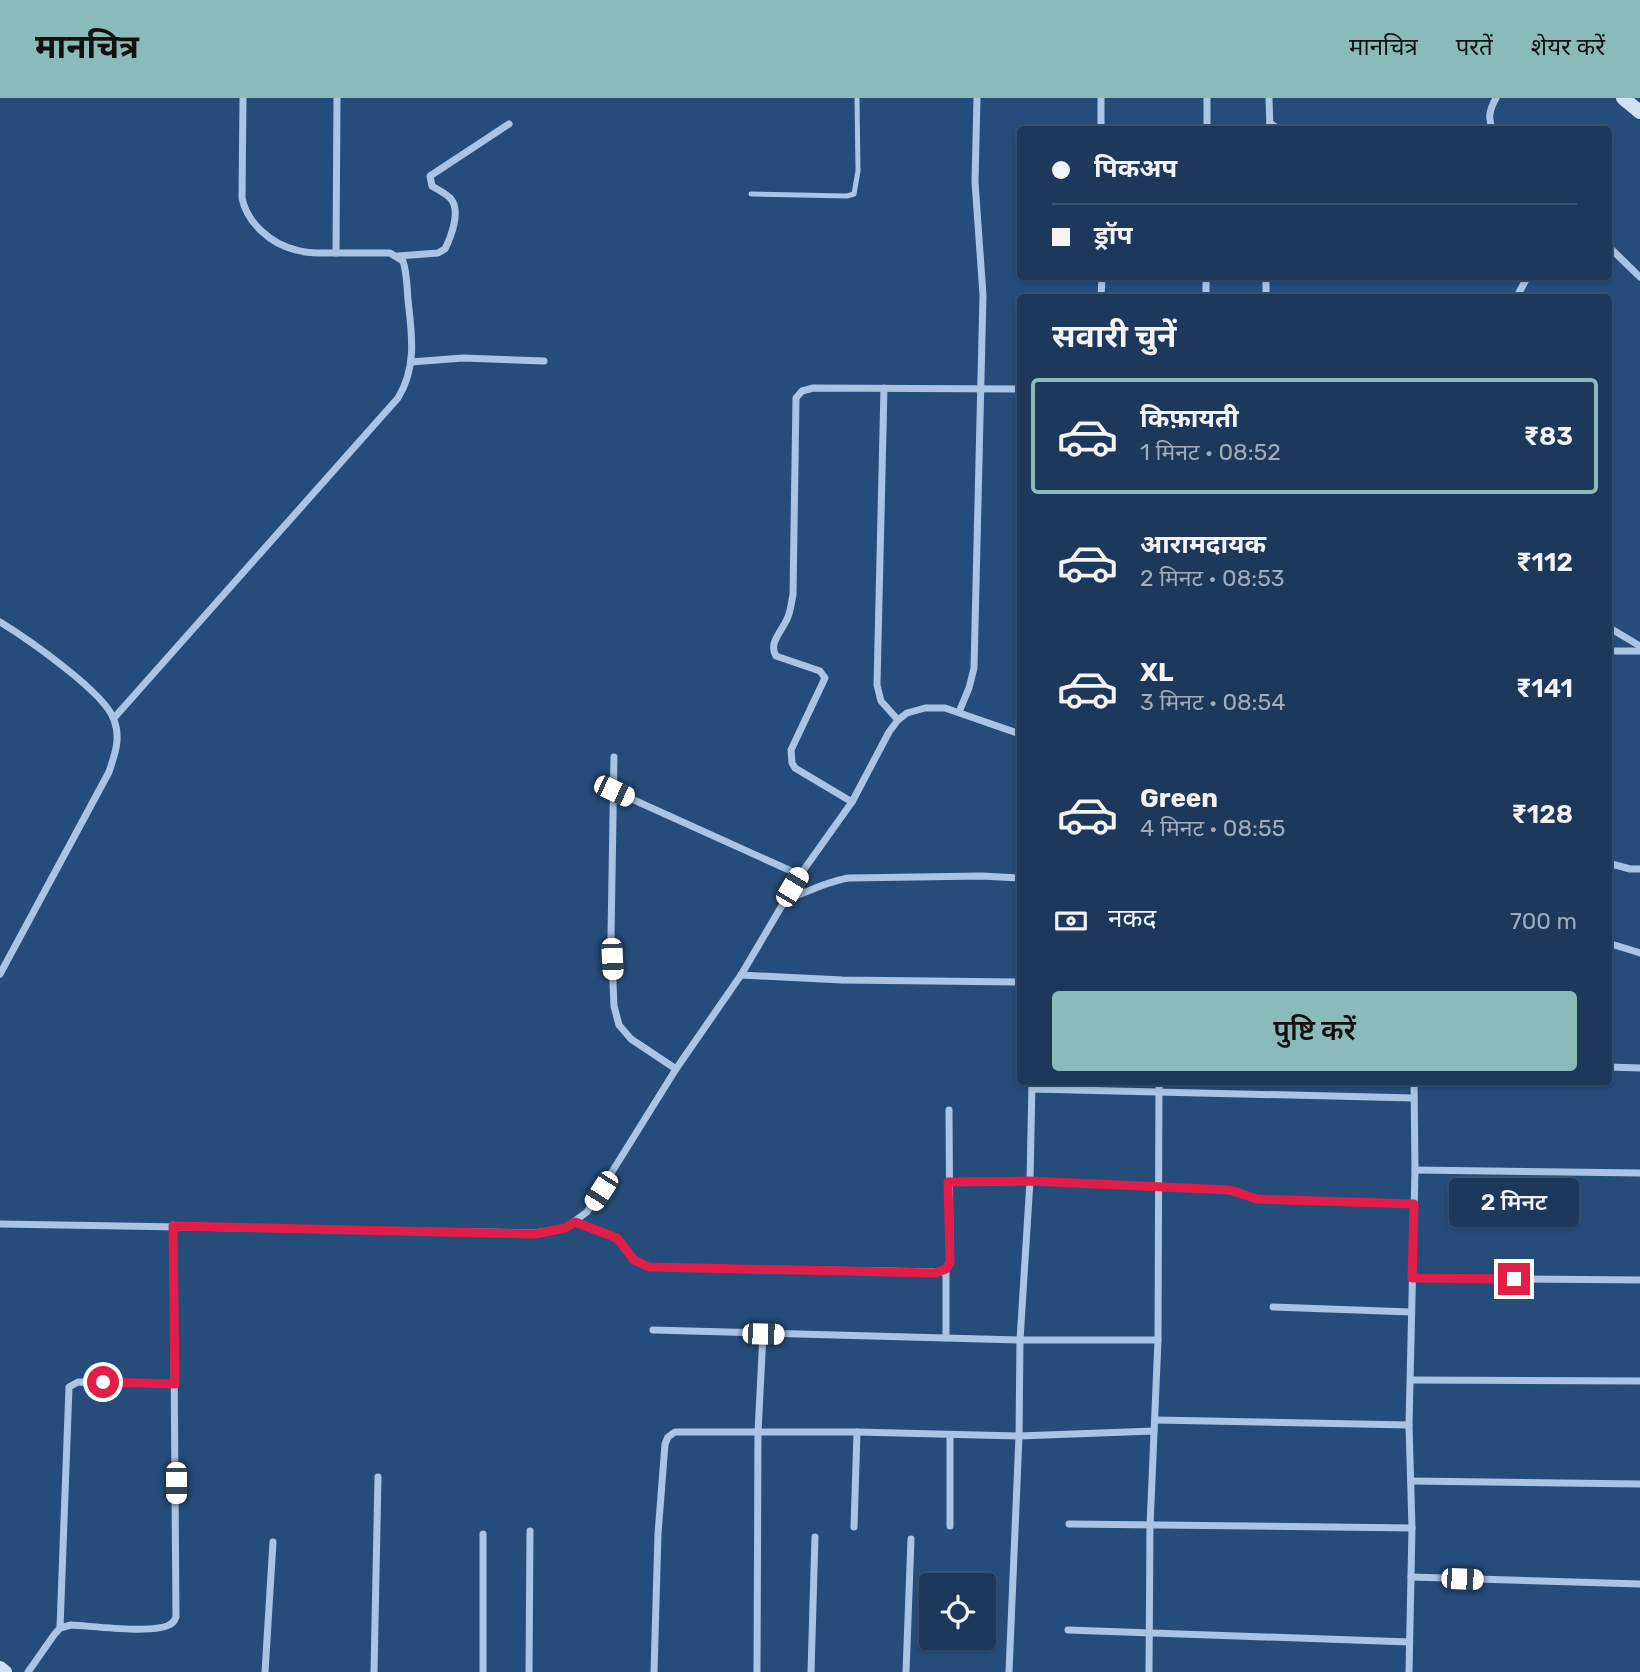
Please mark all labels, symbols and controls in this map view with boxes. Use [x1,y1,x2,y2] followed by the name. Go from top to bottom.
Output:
[35,27,139,66] text: मानचित्र
[1349,33,1418,61] text: मानचित्र
[1456,33,1493,61] text: परतें
[1531,33,1605,61] text: शेयर करें
[1094,153,1177,184] text: पिकअप
[1094,220,1132,251] text: ड्रॉप
[1052,317,1177,355] text: सवारी चुनें
[1140,403,1239,434] text: किफ़ायती
[1056,405,1119,468] icon: car
[1523,421,1573,452] text: ₹83
[1140,438,1281,466] text: 1 मिनट · 08:52
[1140,529,1266,560] text: आरामदायक
[1056,531,1119,594] icon: car
[1516,547,1573,578] text: ₹112
[1140,564,1285,592] text: 2 मिनट · 08:53
[1056,657,1119,720] icon: car
[1140,657,1173,688] text: XL
[1516,673,1573,704] text: ₹141
[1140,688,1285,716] text: 3 मिनट · 08:54
[591,773,638,809] car
[1056,783,1119,846] icon: car
[1140,783,1218,814] text: Green
[1511,799,1573,830] text: ₹128
[1140,814,1285,842] text: 4 मिनट · 08:55
[773,864,812,910] car
[1052,902,1090,940] icon: cash
[1108,903,1156,934] text: नकद
[1510,907,1577,935] text: 700 m
[601,937,624,981] car
[1052,991,1577,1071] button: पुष्टि करें
[581,1168,622,1214] car
[1449,1178,1579,1226] callout: 2 मिनट
[1481,1188,1547,1216] text: 2 मिनट
[1498,1263,1530,1295] route end
[742,1323,785,1345] car
[87,1366,119,1398] route start
[166,1462,187,1504] car
[1441,1568,1484,1590] car
[919,1573,996,1650] map controls
[919,1573,996,1650] button: locate

